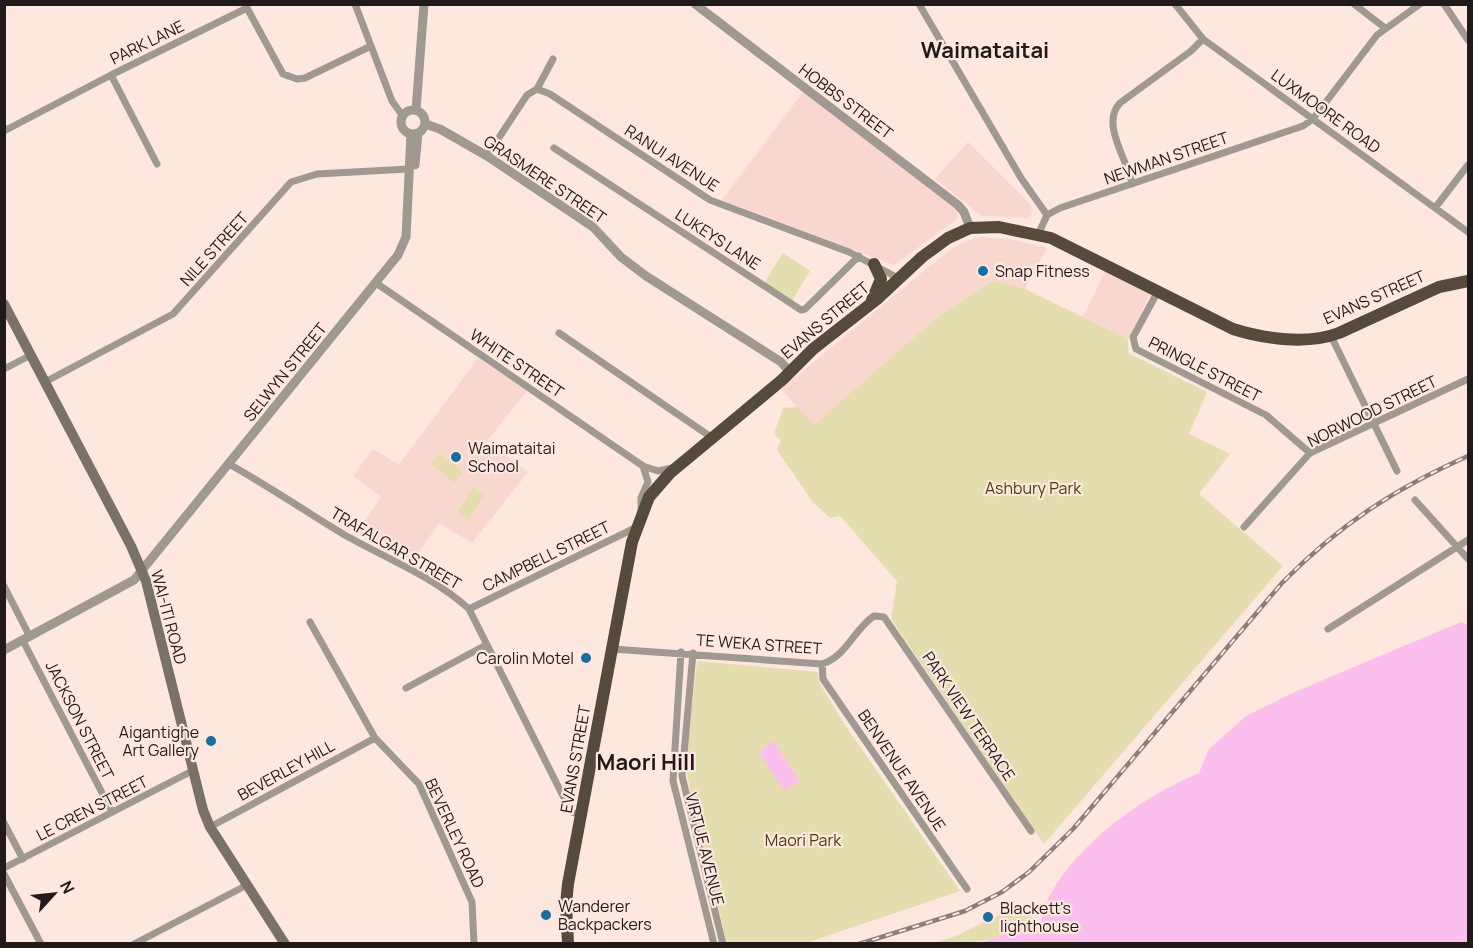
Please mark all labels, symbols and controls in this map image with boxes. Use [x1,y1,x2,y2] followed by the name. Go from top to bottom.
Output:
[106,15,188,69] street label: PARK LANE
[921,35,1049,65] district label: Waimataitai
[794,58,898,144] street label: HOBBS STREET
[1267,64,1385,158] street label: LUXMOORE ROAD
[621,119,723,197] street label: RANUI AVENUE
[1101,126,1231,190] street label: NEWMAN STREET
[479,130,611,228] street label: GRASMERE STREET
[671,203,765,275] street label: LUKEYS LANE
[175,207,253,291] street label: NILE STREET
[995,260,1090,282] place label: Snap Fitness
[976,264,990,278] marker: Snap Fitness
[1320,265,1429,329] street label: EVANS STREET
[776,276,874,363] street label: EVANS STREET
[238,318,332,426] street label: SELWYN STREET
[466,323,569,403] street label: WHITE STREET
[1145,331,1265,407] street label: PRINGLE STREET
[1304,370,1441,452] street label: NORWOOD STREET
[468,437,555,477] place label: Waimataitai School
[449,450,463,464] marker: Waimataitai School
[985,477,1082,499] park label: Ashbury Park
[327,502,466,595] street label: TRAFALGAR STREET
[479,515,614,596] street label: CAMPBELL STREET
[146,567,192,667] street label: WAI-ITI ROAD
[695,629,823,659] street label: TE WEKA STREET
[476,647,574,669] place label: Carolin Motel
[918,647,1020,785] street label: PARK VIEW TERRACE
[579,651,593,665] marker: Carolin Motel
[41,657,120,783] street label: JACKSON STREET
[555,703,595,815] street label: EVANS STREET
[853,705,951,835] street label: BENVENUE AVENUE
[119,721,200,761] place label: Aigantighe Art Gallery
[204,734,218,748] marker: Aigantighe Art Gallery
[234,734,338,806] street label: BEVERLEY HILL
[597,747,695,777] district label: Maori Hill
[32,770,152,846] street label: LE CREN STREET
[420,775,490,892] street label: BEVERLEY ROAD
[680,790,730,908] street label: VIRTUE AVENUE
[765,829,842,851] park label: Maori Park
[24,864,84,924] north arrow
[55,877,80,897] text: N
[558,895,652,935] place label: Wanderer Backpackers
[1000,897,1079,937] place label: Blackett's lighthouse
[539,908,553,922] marker: Wanderer Backpackers
[981,910,995,924] marker: Blackett's lighthouse

